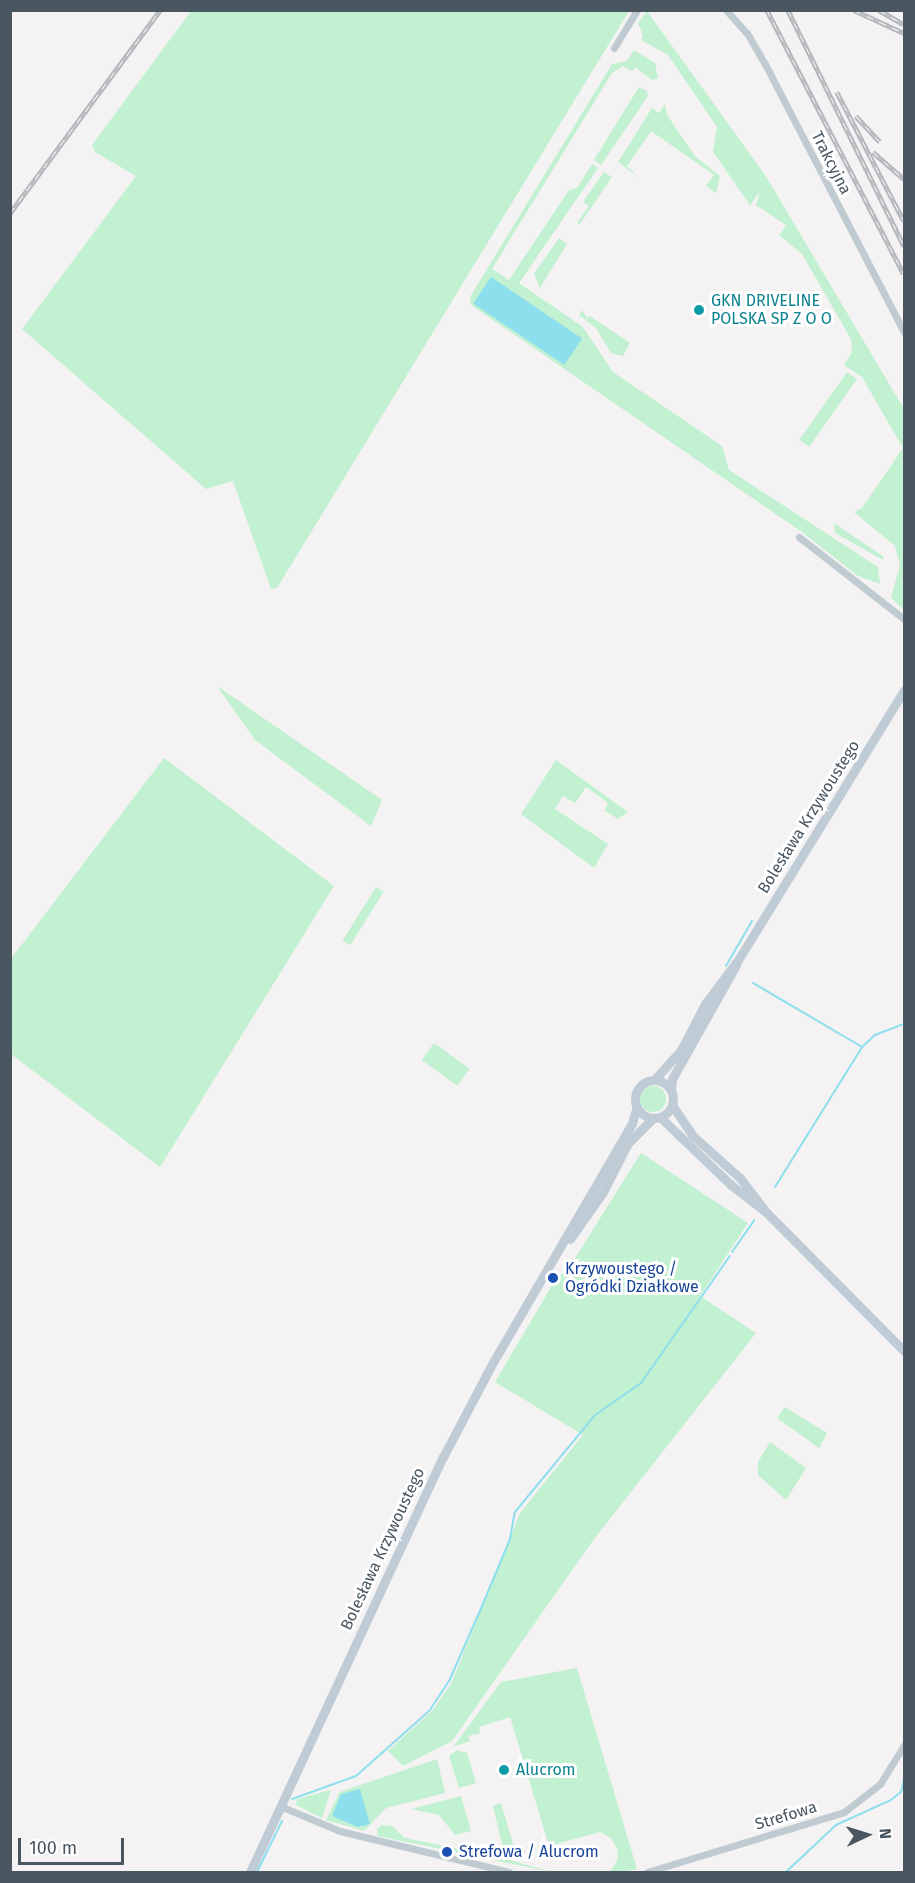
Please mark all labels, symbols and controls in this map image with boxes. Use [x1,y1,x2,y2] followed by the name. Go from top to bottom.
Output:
[807,128,855,198] street label: Trakcyjna
[711,291,832,329] place label: GKN DRIVELINE POLSKA SP Z O O
[692,303,706,317] marker: GKN DRIVELINE POLSKA SP Z O O
[754,737,864,897] street label: Bolesława Krzywoustego
[565,1259,699,1297] place label: Krzywoustego / Ogródki Działkowe
[546,1271,560,1285] marker: Krzywoustego / Ogródki Działkowe
[337,1465,429,1633] street label: Bolesława Krzywoustego
[516,1760,576,1780] place label: Alucrom
[497,1763,511,1777] marker: Alucrom
[753,1798,819,1834] street label: Strefowa
[837,1805,897,1865] north arrow
[21,1826,128,1864] scale bar
[876,1828,895,1840] text: N
[29,1837,77,1859] text: 100 m
[459,1842,599,1862] place label: Strefowa / Alucrom
[440,1845,454,1859] marker: Strefowa / Alucrom

